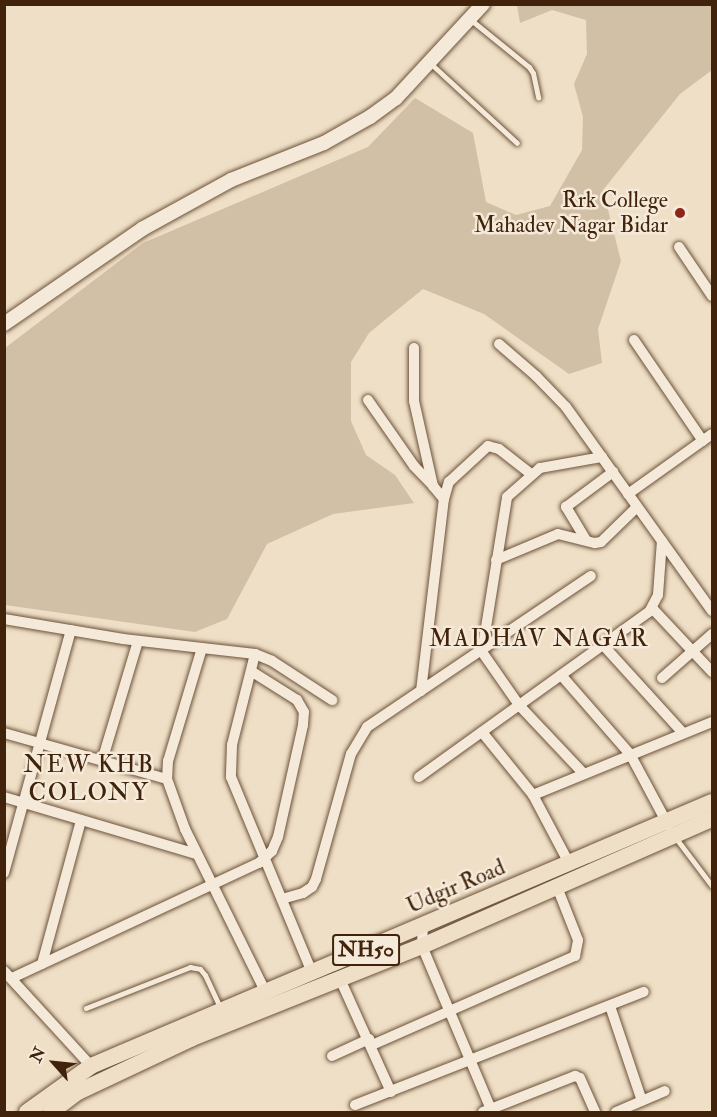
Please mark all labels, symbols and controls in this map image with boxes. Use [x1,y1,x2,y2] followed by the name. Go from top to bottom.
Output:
[474,187,668,238] place label: Rrk College Mahadev Nagar Bidar
[673,206,687,220] marker: Rrk College Mahadev Nagar Bidar
[429,625,649,653] district label: MADHAV NAGAR
[24,751,154,807] district label: NEW KHB COLONY
[403,854,509,920] street label: Udgir Road
[332,932,400,968] road number: NH50
[24,1033,84,1093] north arrow
[26,1044,50,1066] text: N

